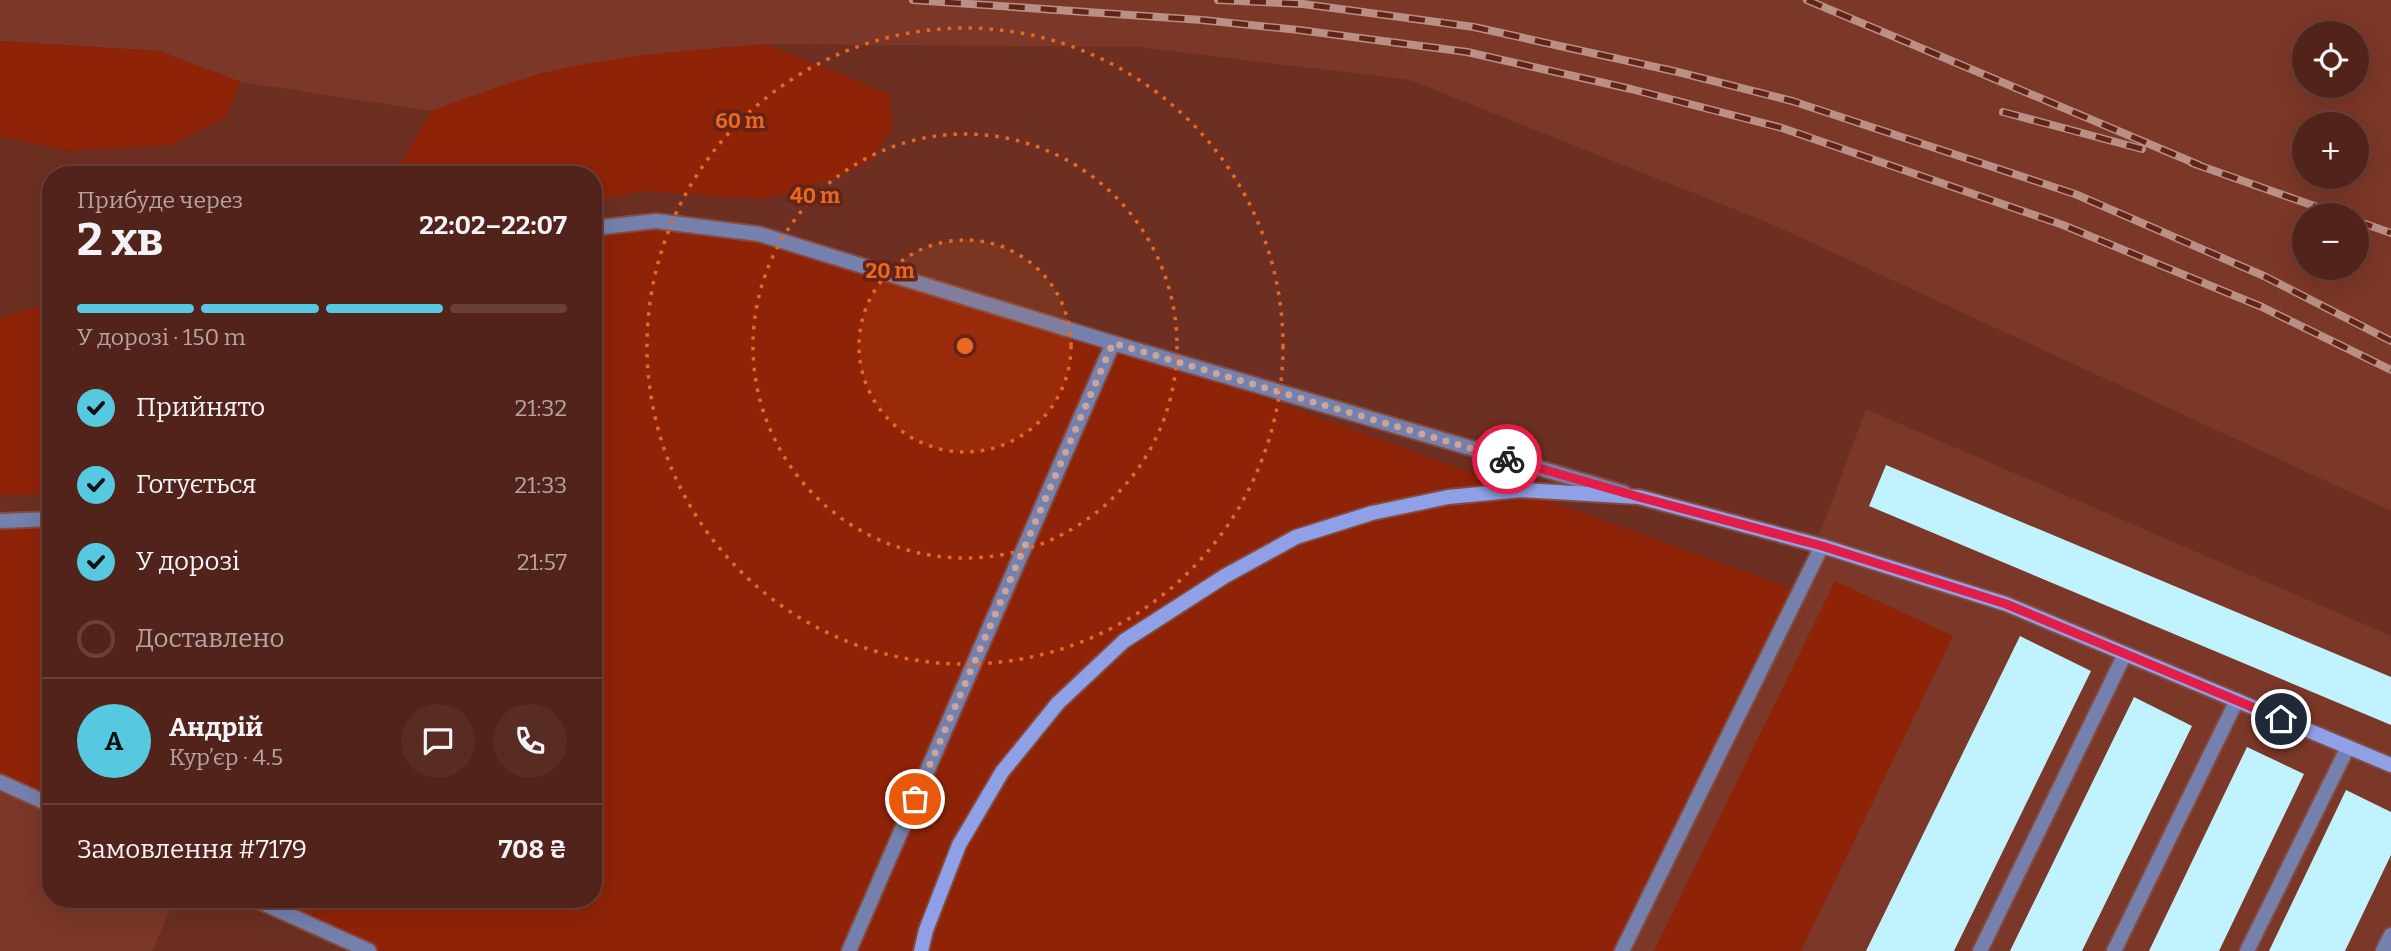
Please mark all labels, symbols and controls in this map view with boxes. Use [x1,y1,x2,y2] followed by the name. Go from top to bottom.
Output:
[2292,21,2369,280] map controls
[2292,21,2369,98] button: locate
[715,108,765,134] text: 60 m
[2292,112,2369,189] button: +
[790,183,840,209] text: 40 m
[77,186,243,214] text: Прибуде через
[2292,203,2369,280] button: −
[419,210,567,241] text: 22:02–22:07
[77,212,163,267] text: 2 хв
[866,258,914,284] text: 20 m
[77,323,246,351] text: У дорозі · 150 m
[953,334,977,358] centre of rings
[77,389,115,427] icon: check
[136,392,265,423] text: Прийнято
[515,394,567,422] text: 21:32
[1472,424,1542,494] courier
[1488,440,1526,478] icon: bike
[77,466,115,504] icon: check
[136,469,256,500] text: Готується
[514,471,567,499] text: 21:33
[77,543,115,581] icon: check
[136,546,240,577] text: У дорозі
[517,548,567,576] text: 21:57
[136,623,285,654] text: Доставлено
[2251,689,2311,749] pin
[2262,700,2300,738] icon: home
[401,704,475,778] button: chat
[493,704,567,778] button: phone
[169,712,263,743] text: Андрій
[105,726,123,757] text: А
[169,743,283,771] text: Кур’єр · 4.5
[885,769,945,829] pin
[896,780,934,818] icon: bag
[77,834,307,865] text: Замовлення #7179
[498,834,567,865] text: 708 ₴

